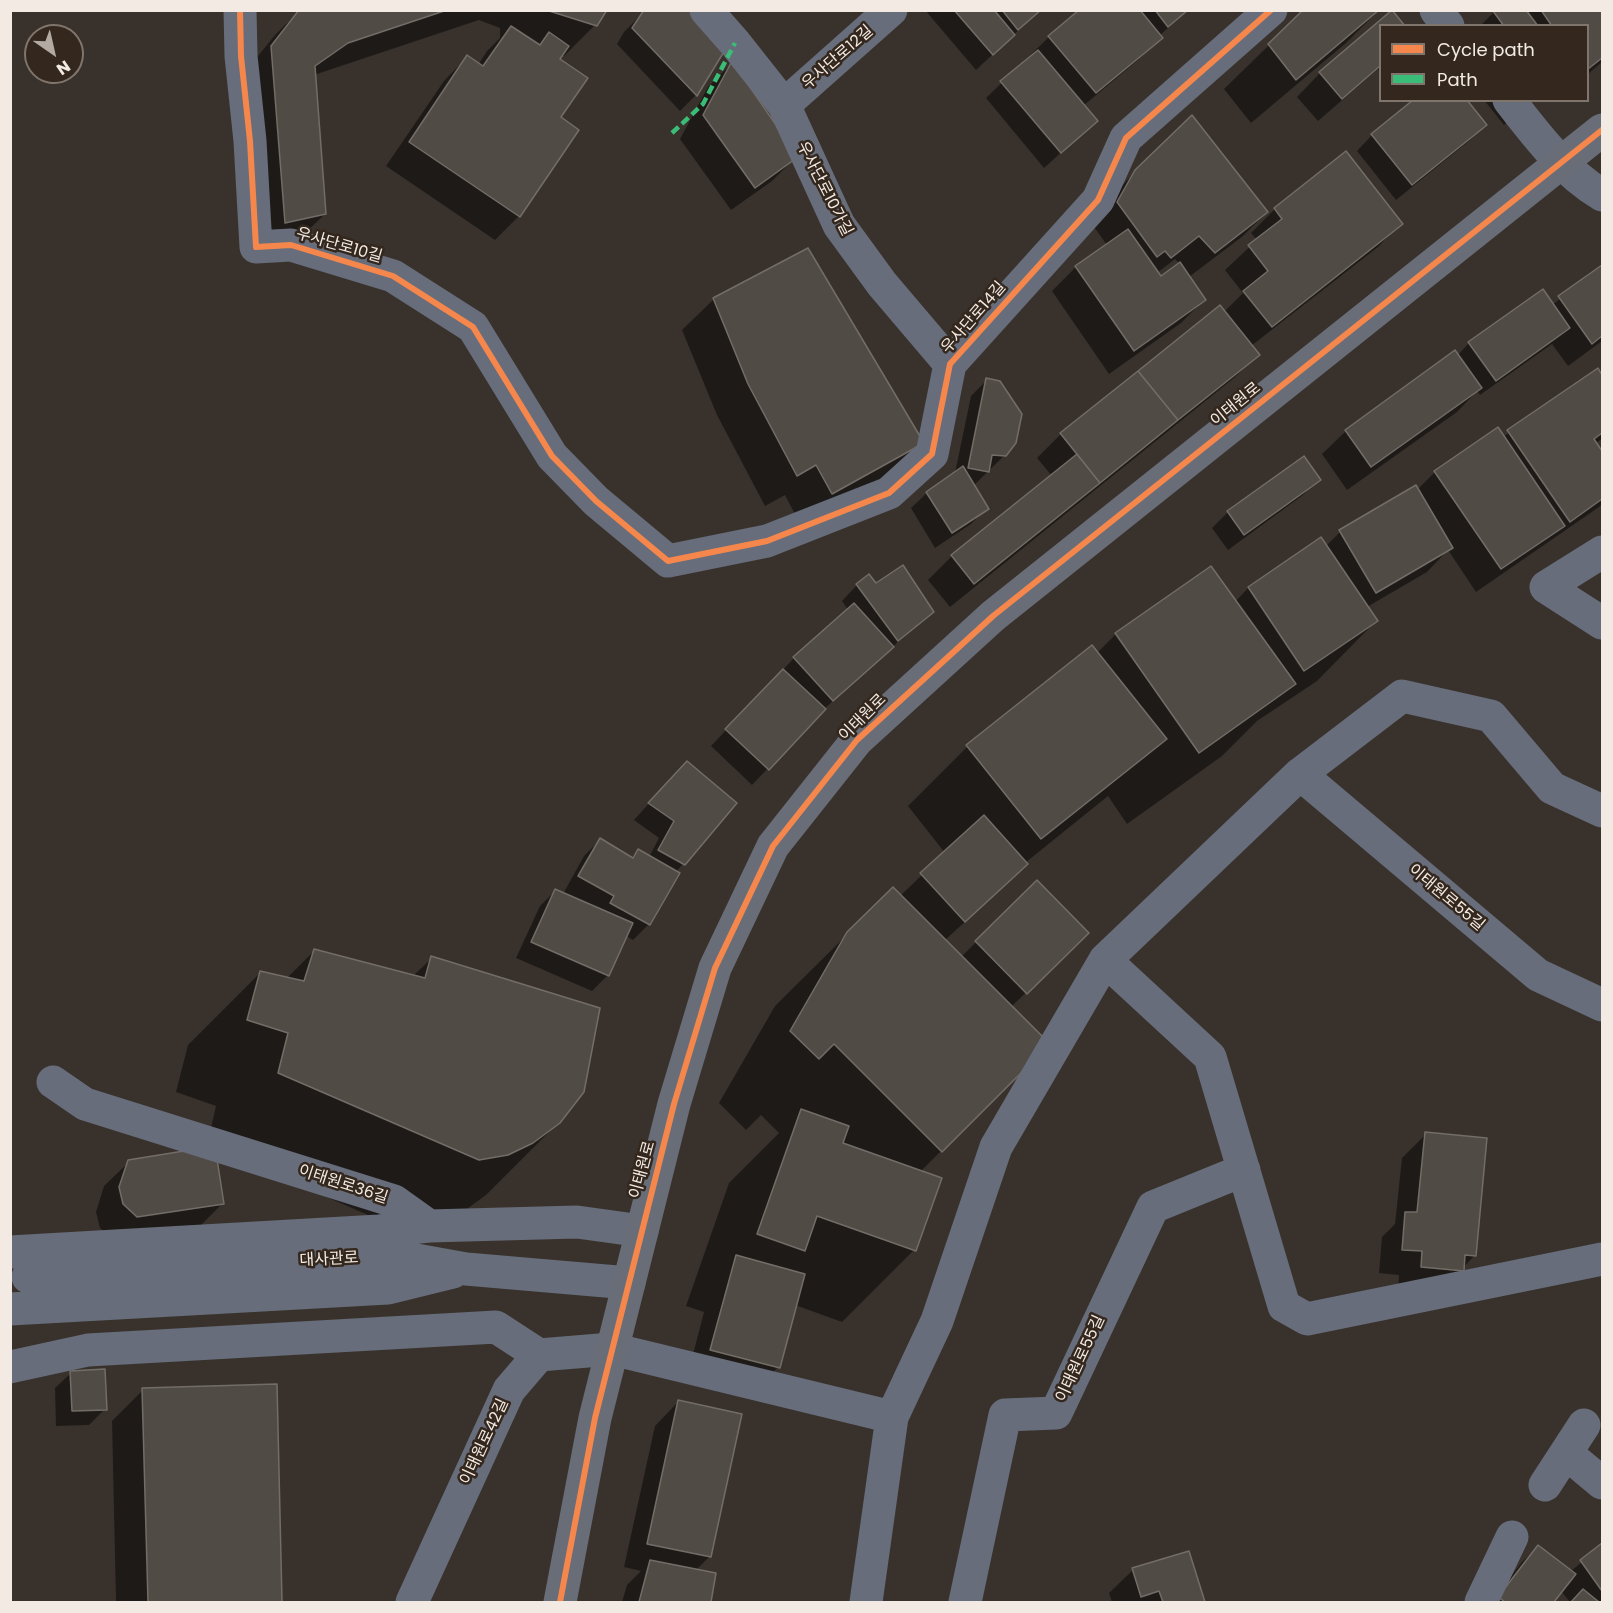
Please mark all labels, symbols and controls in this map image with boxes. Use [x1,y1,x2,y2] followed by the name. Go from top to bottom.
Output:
[799,22,877,94] street label: 우사단로12길
[24,24,84,84] north arrow
[1379,24,1589,102] legend
[1437,37,1535,62] text: Cycle path
[52,55,75,81] text: N
[1437,67,1478,92] text: Path
[792,139,856,239] street label: 우사단로10가길
[294,225,384,267] street label: 우사단로10길
[938,278,1010,358] street label: 우사단로14길
[1207,379,1265,431] street label: 이태원로
[835,690,891,746] street label: 이태원로
[1404,861,1488,935] street label: 이태원로55길
[626,1139,660,1201] street label: 이태원로
[296,1161,390,1209] street label: 이태원로36길
[299,1249,359,1271] street label: 대사관로
[1053,1312,1109,1406] street label: 이태원로55길
[457,1396,513,1488] street label: 이태원로42길

